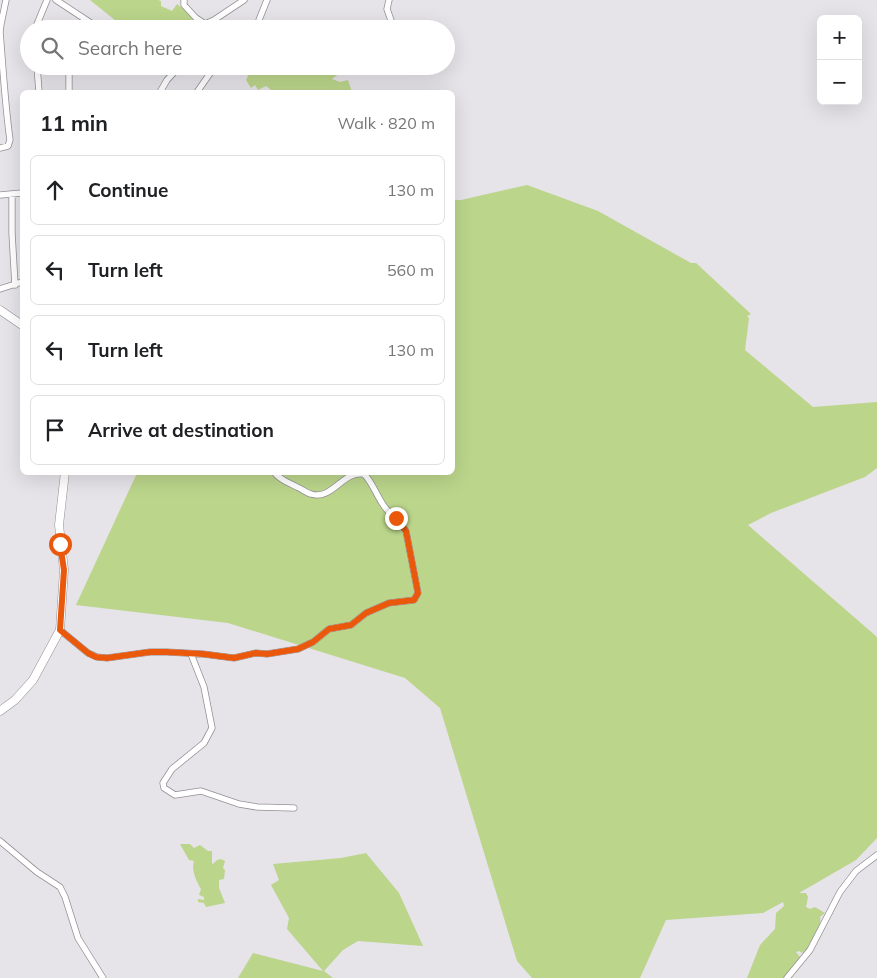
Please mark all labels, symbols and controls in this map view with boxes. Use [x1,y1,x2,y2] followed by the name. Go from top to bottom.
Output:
[817,15,862,105] map controls
[817,15,862,60] button: +
[20,20,455,75] search box
[38,34,66,62] icon: search
[78,36,182,60] text: Search here
[817,60,862,105] button: −
[40,110,108,136] text: 11 min
[337,113,435,133] text: Walk · 820 m
[41,176,69,204] icon: ahead
[88,178,168,202] text: Continue
[387,180,434,200] text: 130 m
[41,256,69,284] icon: left
[88,258,163,282] text: Turn left
[387,260,434,280] text: 560 m
[41,336,69,364] icon: left
[88,338,163,362] text: Turn left
[387,340,434,360] text: 130 m
[41,416,69,444] icon: arrive
[88,418,274,442] text: Arrive at destination
[385,507,408,530] route end
[49,533,72,556] route start

